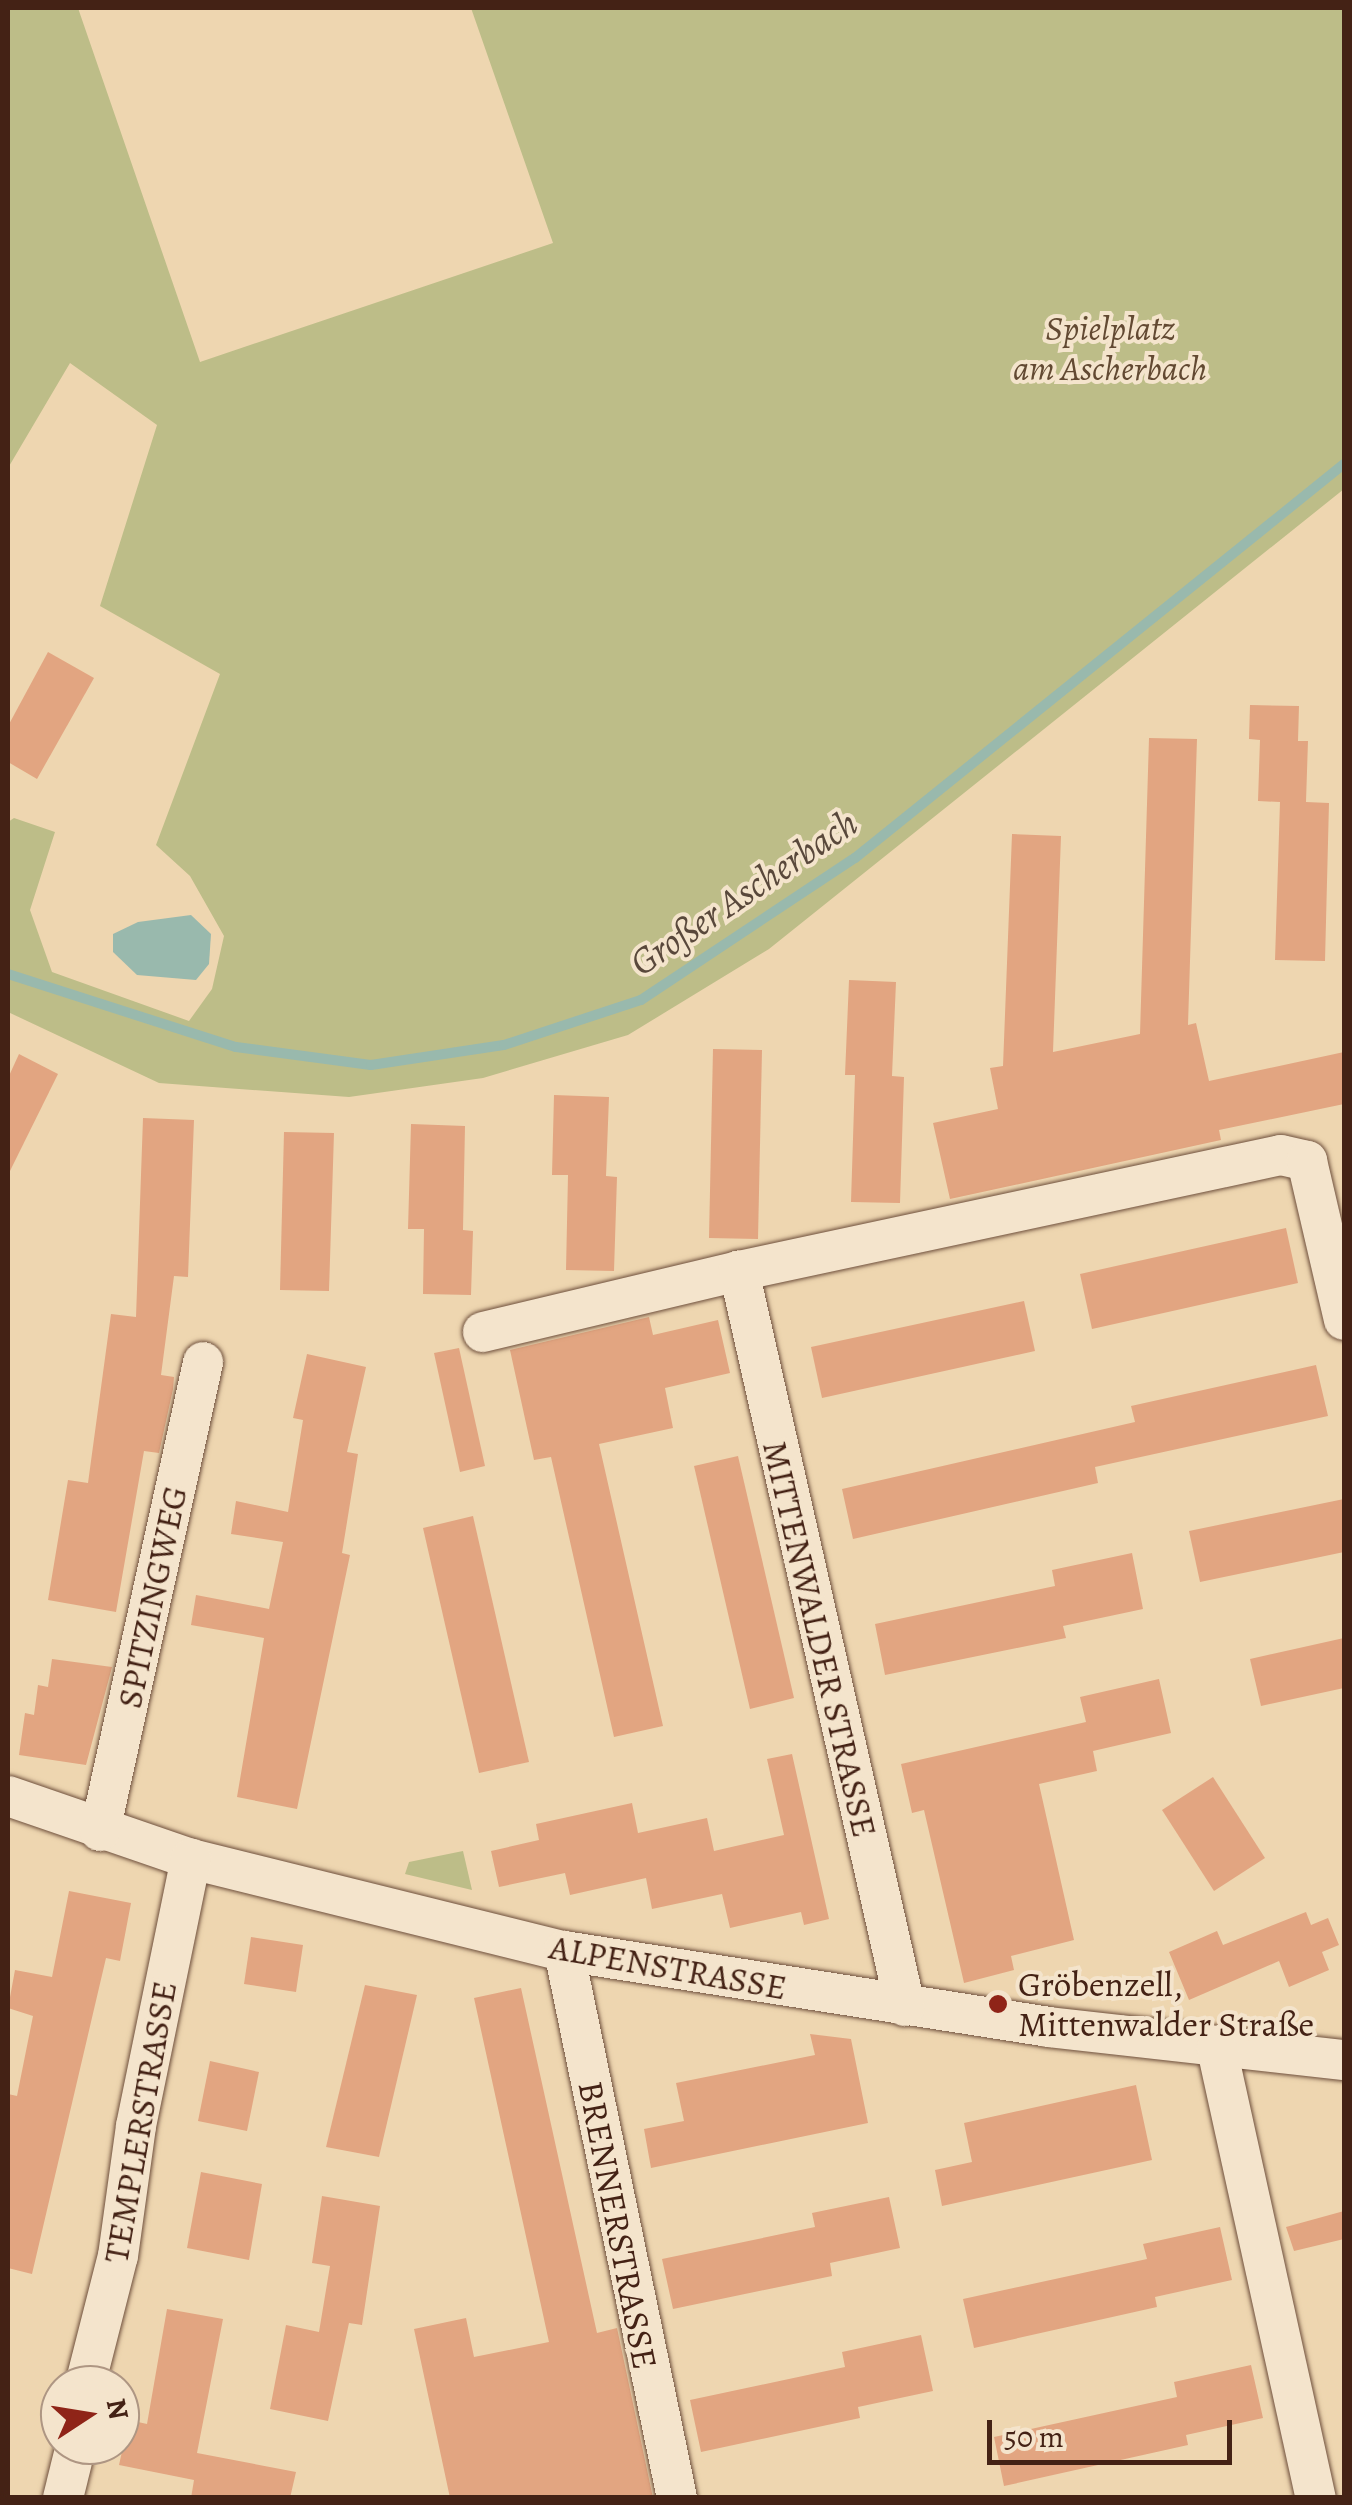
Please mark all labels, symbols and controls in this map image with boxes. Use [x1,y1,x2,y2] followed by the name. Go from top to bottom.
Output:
[1013,307,1207,389] park label: Spielplatz am Ascherbach
[621,800,867,986] water label: Großer Ascherbach
[754,1437,886,1841] street label: MITTENWALDER STRASSE
[108,1482,196,1712] street label: SPITZINGWEG
[546,1925,790,2009] street label: ALPENSTRASSE
[1018,1963,1314,2045] place label: Gröbenzell, Mittenwalder Straße
[95,1978,185,2266] street label: TEMPLERSTRASSE
[987,1993,1009,2015] marker: Gröbenzell, Mittenwalder Straße
[569,2077,667,2373] street label: BRENNERSTRASSE
[40,2365,140,2465] north arrow
[97,2395,138,2423] text: N
[992,2400,1237,2462] scale bar
[1004,2417,1064,2457] text: 50 m

